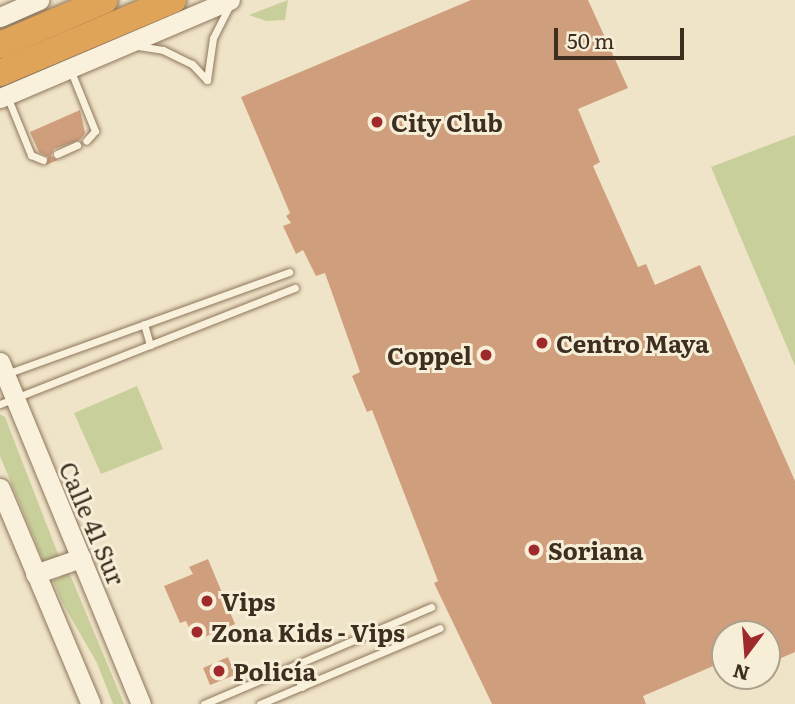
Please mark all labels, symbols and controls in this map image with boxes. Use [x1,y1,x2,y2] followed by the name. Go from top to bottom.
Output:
[557,14,686,58] scale bar
[567,24,614,55] text: 50 m
[391,108,503,136] place label: City Club
[369,114,385,130] marker: City Club
[556,329,709,357] place label: Centro Maya
[534,335,550,351] marker: Centro Maya
[387,341,472,369] place label: Coppel
[478,347,494,363] marker: Coppel
[54,457,132,589] street label: Calle 41 Sur
[548,536,643,564] place label: Soriana
[526,542,542,558] marker: Soriana
[221,587,275,615] place label: Vips
[199,593,215,609] marker: Vips
[211,618,405,646] place label: Zona Kids - Vips
[711,620,781,690] north arrow
[189,624,205,640] marker: Zona Kids - Vips
[233,657,316,685] place label: Policía
[729,658,752,689] text: N
[211,663,227,679] marker: Policía

